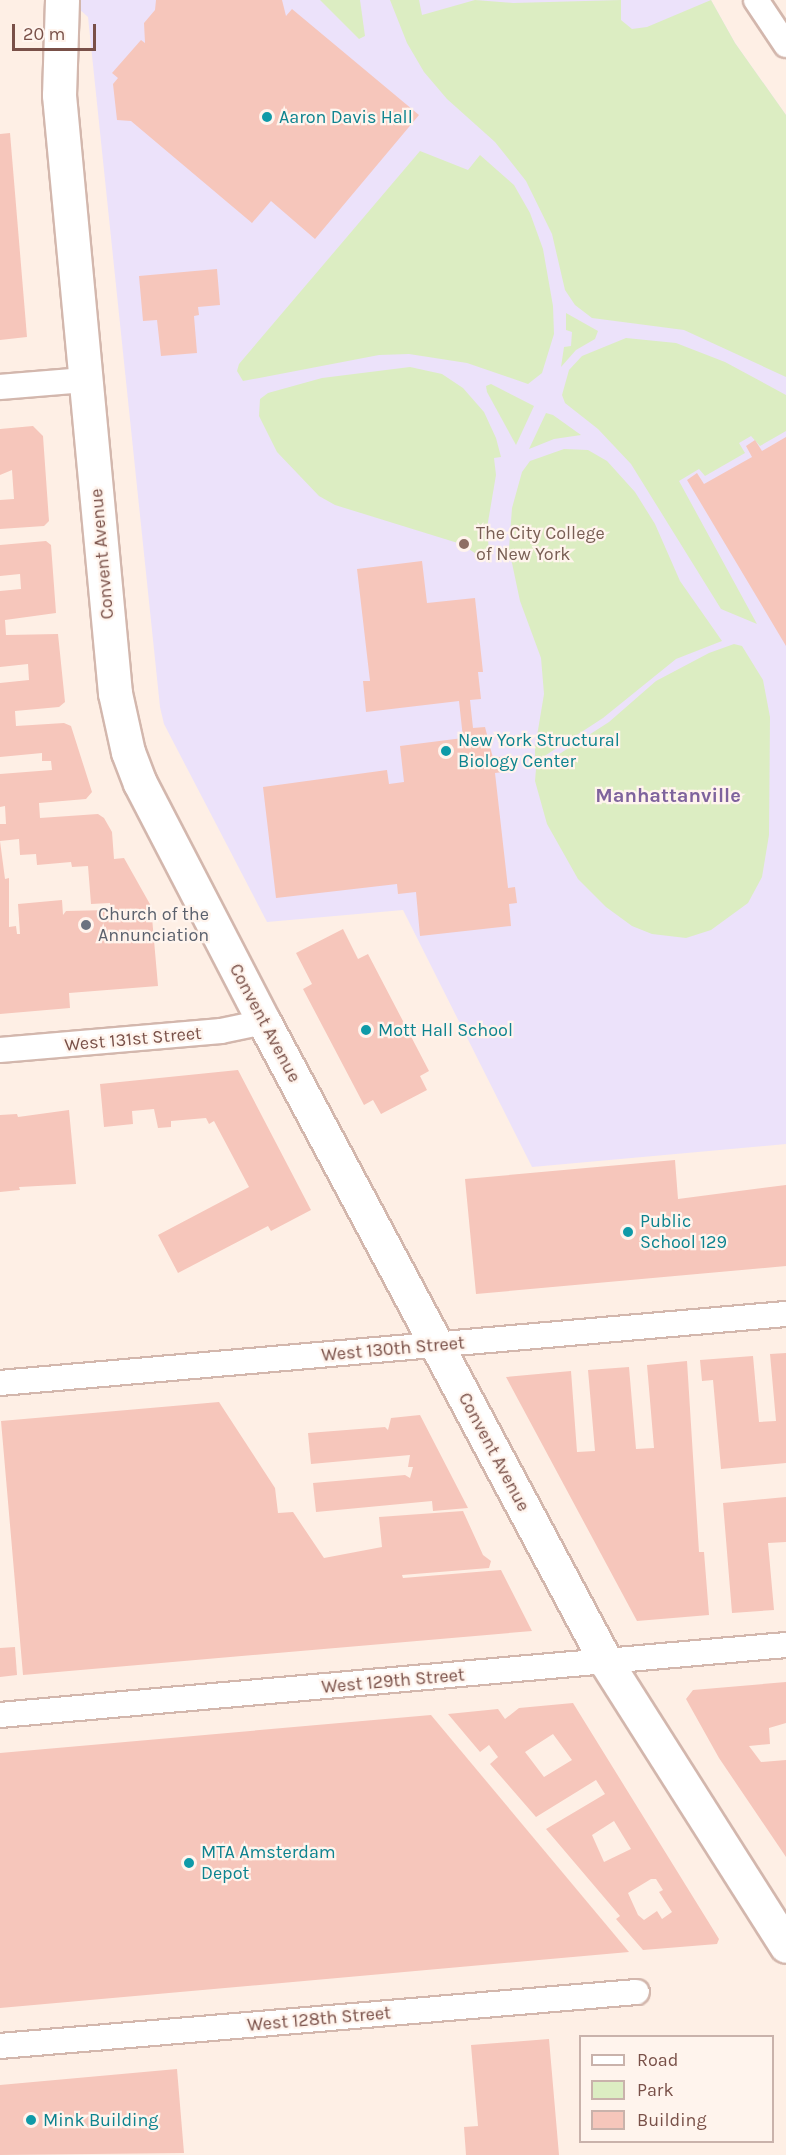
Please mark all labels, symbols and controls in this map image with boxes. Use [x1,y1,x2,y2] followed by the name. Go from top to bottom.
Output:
[15,12,99,50] scale bar
[23,23,65,45] text: 20 m
[279,106,413,128] place label: Aaron Davis Hall
[260,110,274,124] marker: Aaron Davis Hall
[86,488,118,620] street label: Convent Avenue
[476,523,605,566] place label: The City College of New York
[457,537,471,551] marker: The City College of New York
[458,730,620,772] place label: New York Structural Biology Center
[439,744,453,758] marker: New York Structural Biology Center
[595,783,741,807] district label: Manhattanville
[98,904,209,946] place label: Church of the Annunciation
[79,918,93,932] marker: Church of the Annunciation
[225,960,305,1086] street label: Convent Avenue
[378,1019,513,1041] place label: Mott Hall School
[63,1022,203,1056] street label: West 131st Street
[359,1023,373,1037] marker: Mott Hall School
[640,1211,727,1254] place label: Public School 129
[621,1225,635,1239] marker: Public School 129
[320,1332,466,1366] street label: West 130th Street
[454,1389,534,1515] street label: Convent Avenue
[321,1664,465,1698] street label: West 129th Street
[201,1842,336,1884] place label: MTA Amsterdam Depot
[182,1856,196,1870] marker: MTA Amsterdam Depot
[246,2002,392,2036] street label: West 128th Street
[579,2035,774,2143] legend
[637,2049,678,2071] text: Road
[637,2079,674,2101] text: Park
[43,2109,158,2131] place label: Mink Building
[637,2109,707,2131] text: Building
[24,2113,38,2127] marker: Mink Building

